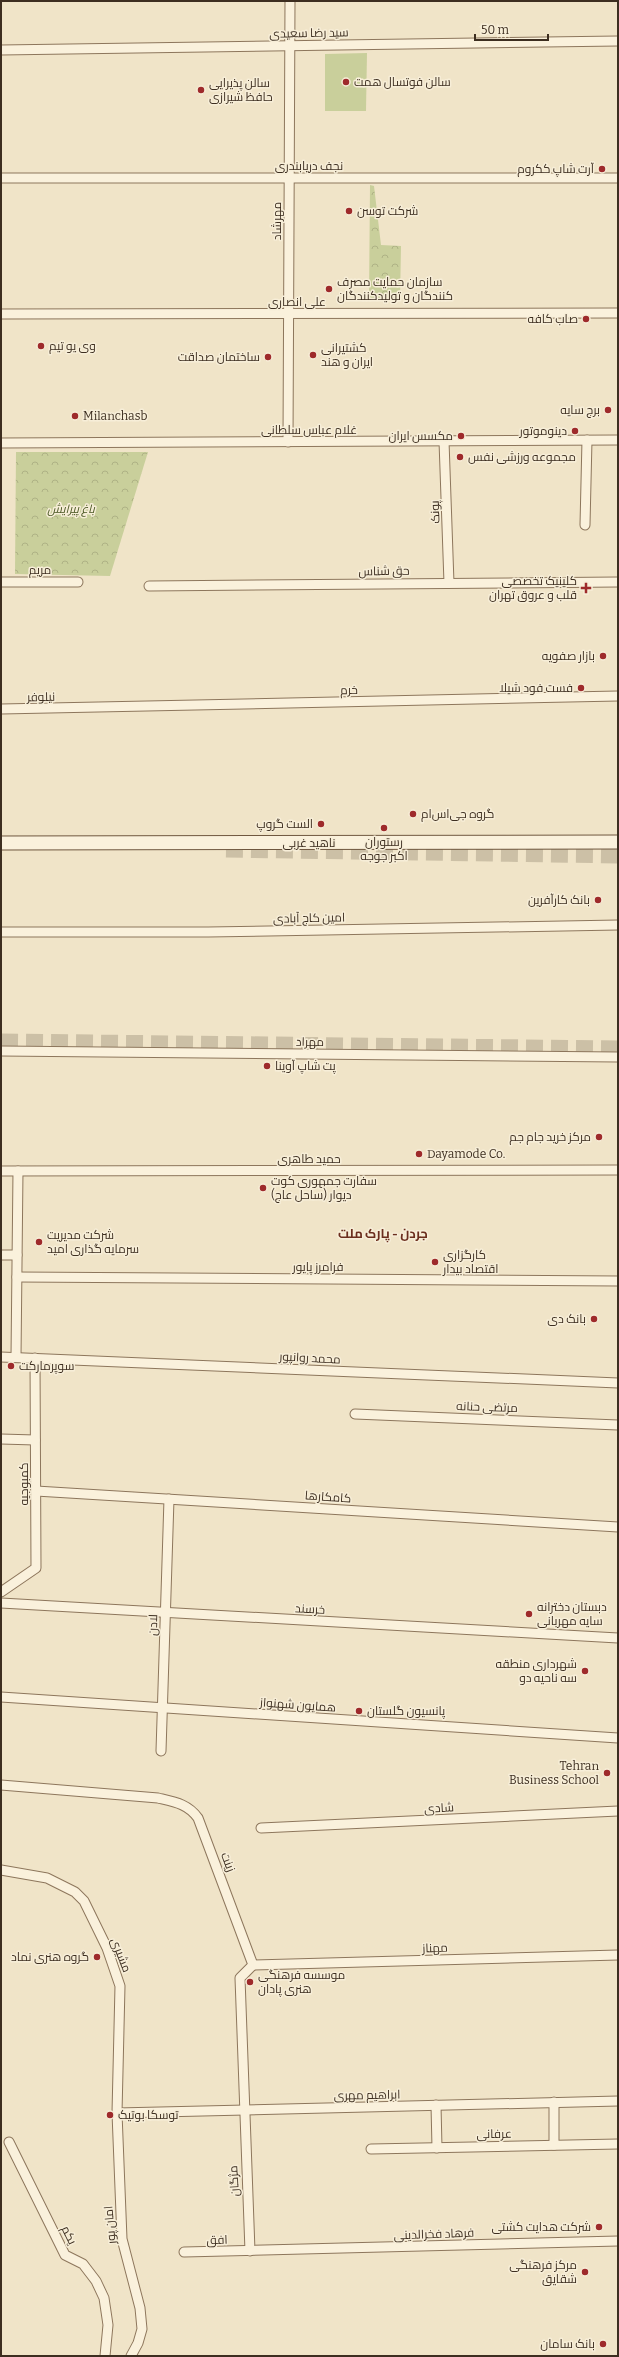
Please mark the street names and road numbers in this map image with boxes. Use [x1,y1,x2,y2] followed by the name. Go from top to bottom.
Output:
[269,25,349,41] street label: سید رضا سعیدی
[275,159,343,173] street label: نجف دریابندری
[270,202,284,240] street label: مهرشاد
[268,295,326,309] street label: علی انصاری
[261,423,357,438] street label: غلام عباس سلطانی
[428,499,444,524] street label: پونک
[29,563,51,578] street label: مریم
[358,564,410,578] street label: حق شناس
[340,683,358,698] street label: خرم
[26,690,55,704] street label: نیلوفر
[282,836,336,850] street label: ناهید غربی
[273,910,345,927] street label: امین کاج آبادی
[296,1035,324,1049] street label: مهراد
[277,1152,341,1166] street label: حمید طاهری
[291,1260,344,1276] street label: فرامرز پایور
[278,1349,341,1368] street label: محمد روانپور
[456,1399,518,1415] street label: مرتضی حنانه
[17,1462,31,1506] street label: کمبوجیه
[304,1488,352,1506] street label: کامکارها
[295,1601,325,1617] street label: خرسند
[146,1614,160,1636] street label: لادن
[258,1695,337,1715] street label: همایون شهنواز
[424,1800,454,1816] street label: شادی
[218,1850,238,1874] street label: زینت
[108,1936,134,1974] street label: مشیری
[421,1941,448,1955] street label: مهناز
[334,2087,400,2104] street label: ابراهیم مهری
[476,2127,512,2141] street label: عرفانی
[226,2165,242,2197] street label: مژگان
[101,2205,121,2246] street label: امان پور
[58,2223,80,2248] street label: یکم
[393,2226,475,2242] street label: فرهاد فخرالدینی
[206,2233,228,2247] street label: افق

